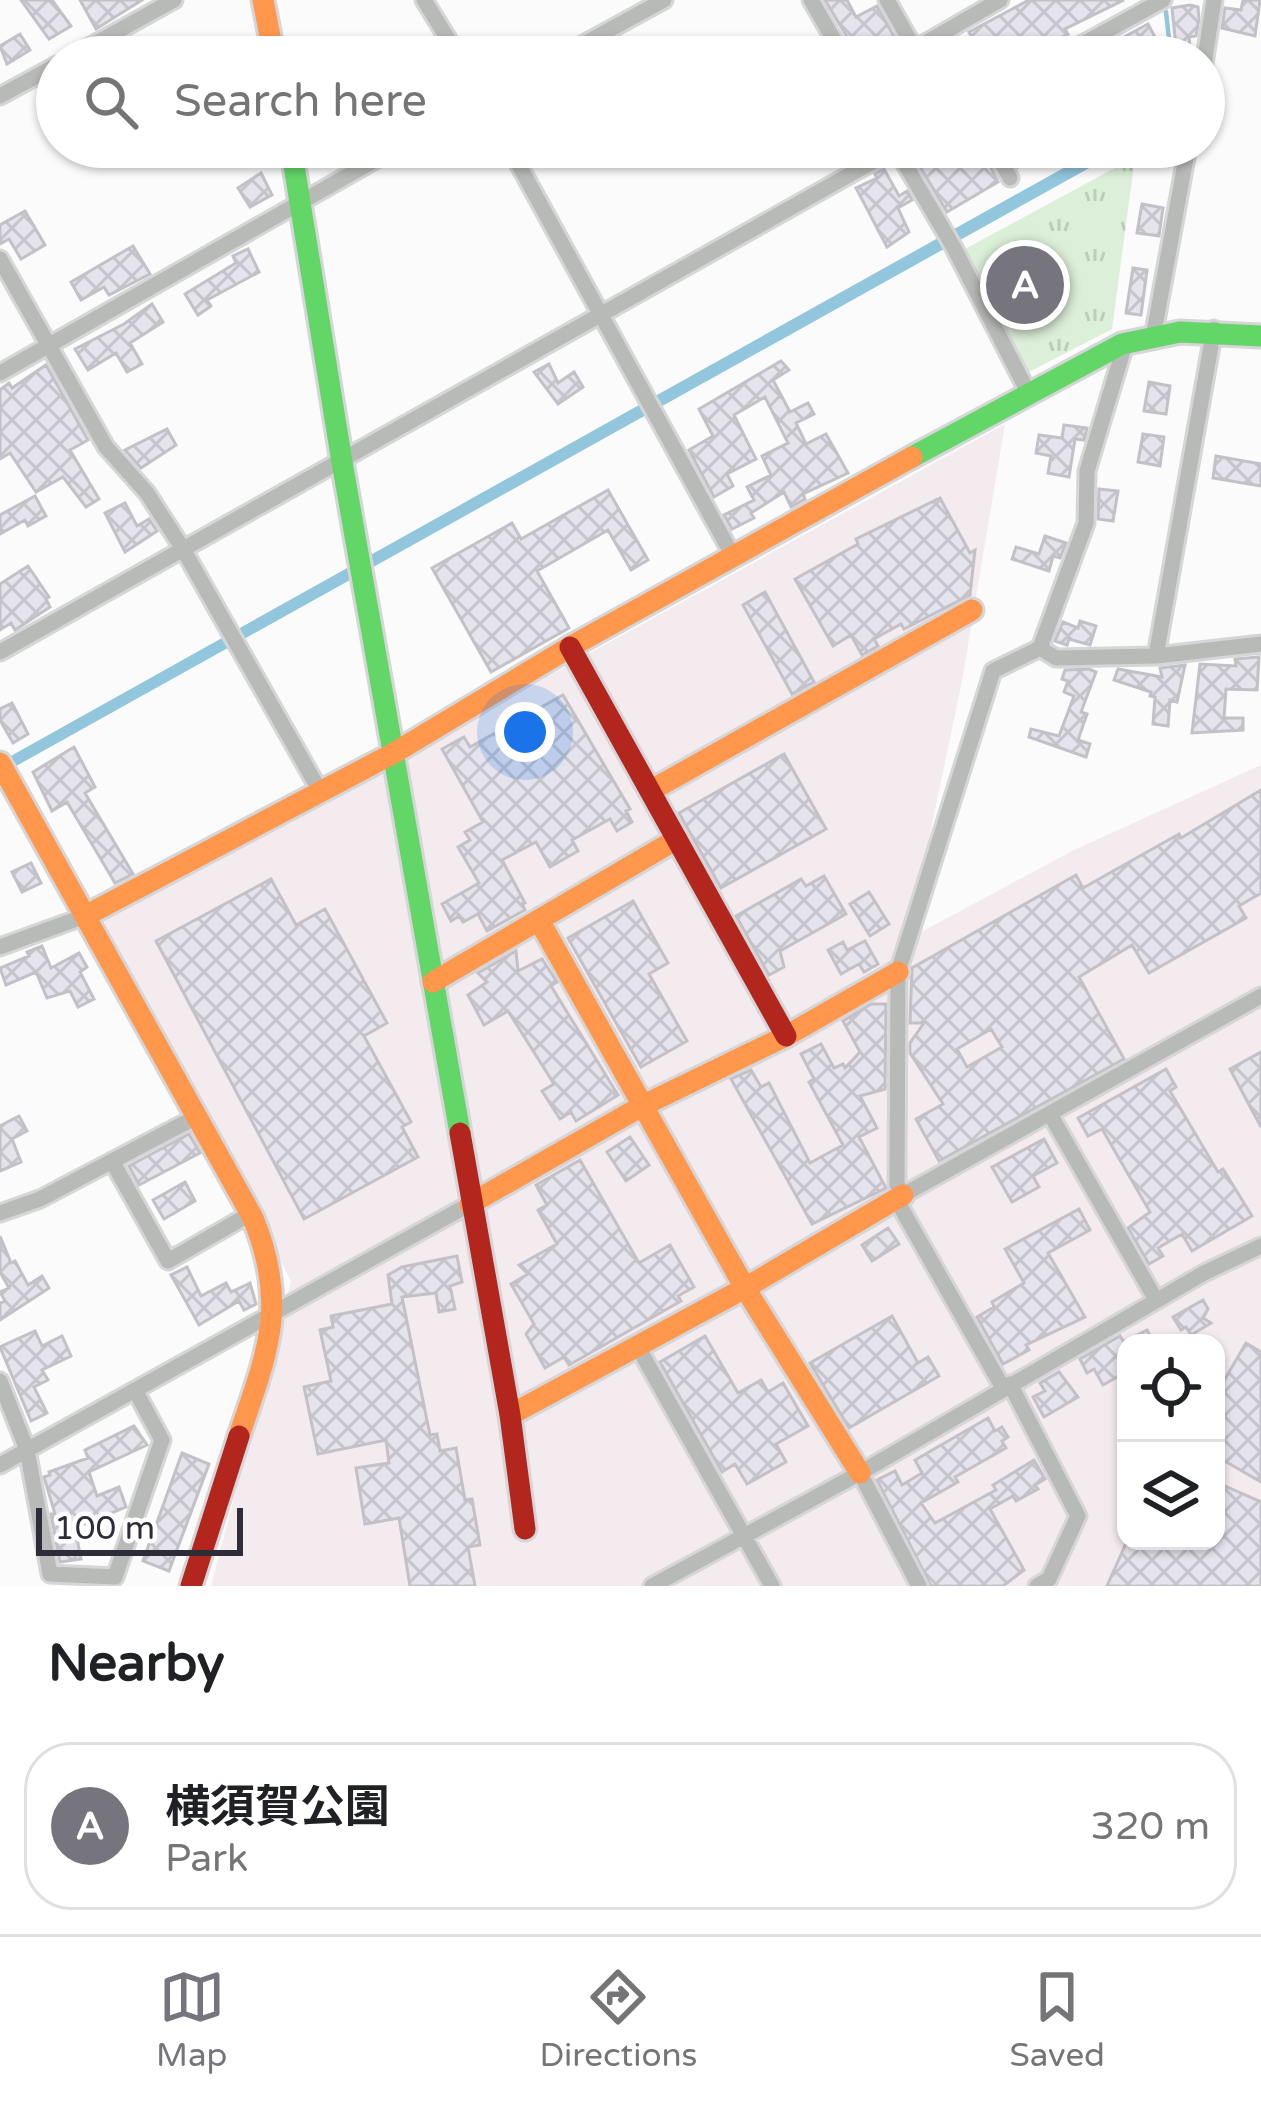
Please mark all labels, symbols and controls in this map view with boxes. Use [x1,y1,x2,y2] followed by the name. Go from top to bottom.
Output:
[36,36,1225,168] search box
[78,69,144,135] icon: search
[174,75,427,129] text: Search here
[986,240,1064,330] pin: A
[495,702,555,762] your location
[1117,1334,1225,1550] map controls
[1117,1334,1225,1442] button: locate
[1117,1442,1225,1550] button: layers
[36,1502,243,1555] scale bar
[54,1509,155,1548] text: 100 m
[48,1633,225,1695] text: Nearby
[165,1781,390,1835] text: 横須賀公園
[75,1803,105,1850] text: A
[1091,1803,1210,1850] text: 320 m
[165,1835,248,1882] text: Park
[156,1964,227,2075] tab: Map
[539,1964,697,2075] tab: Directions
[1010,1964,1105,2075] tab: Saved

